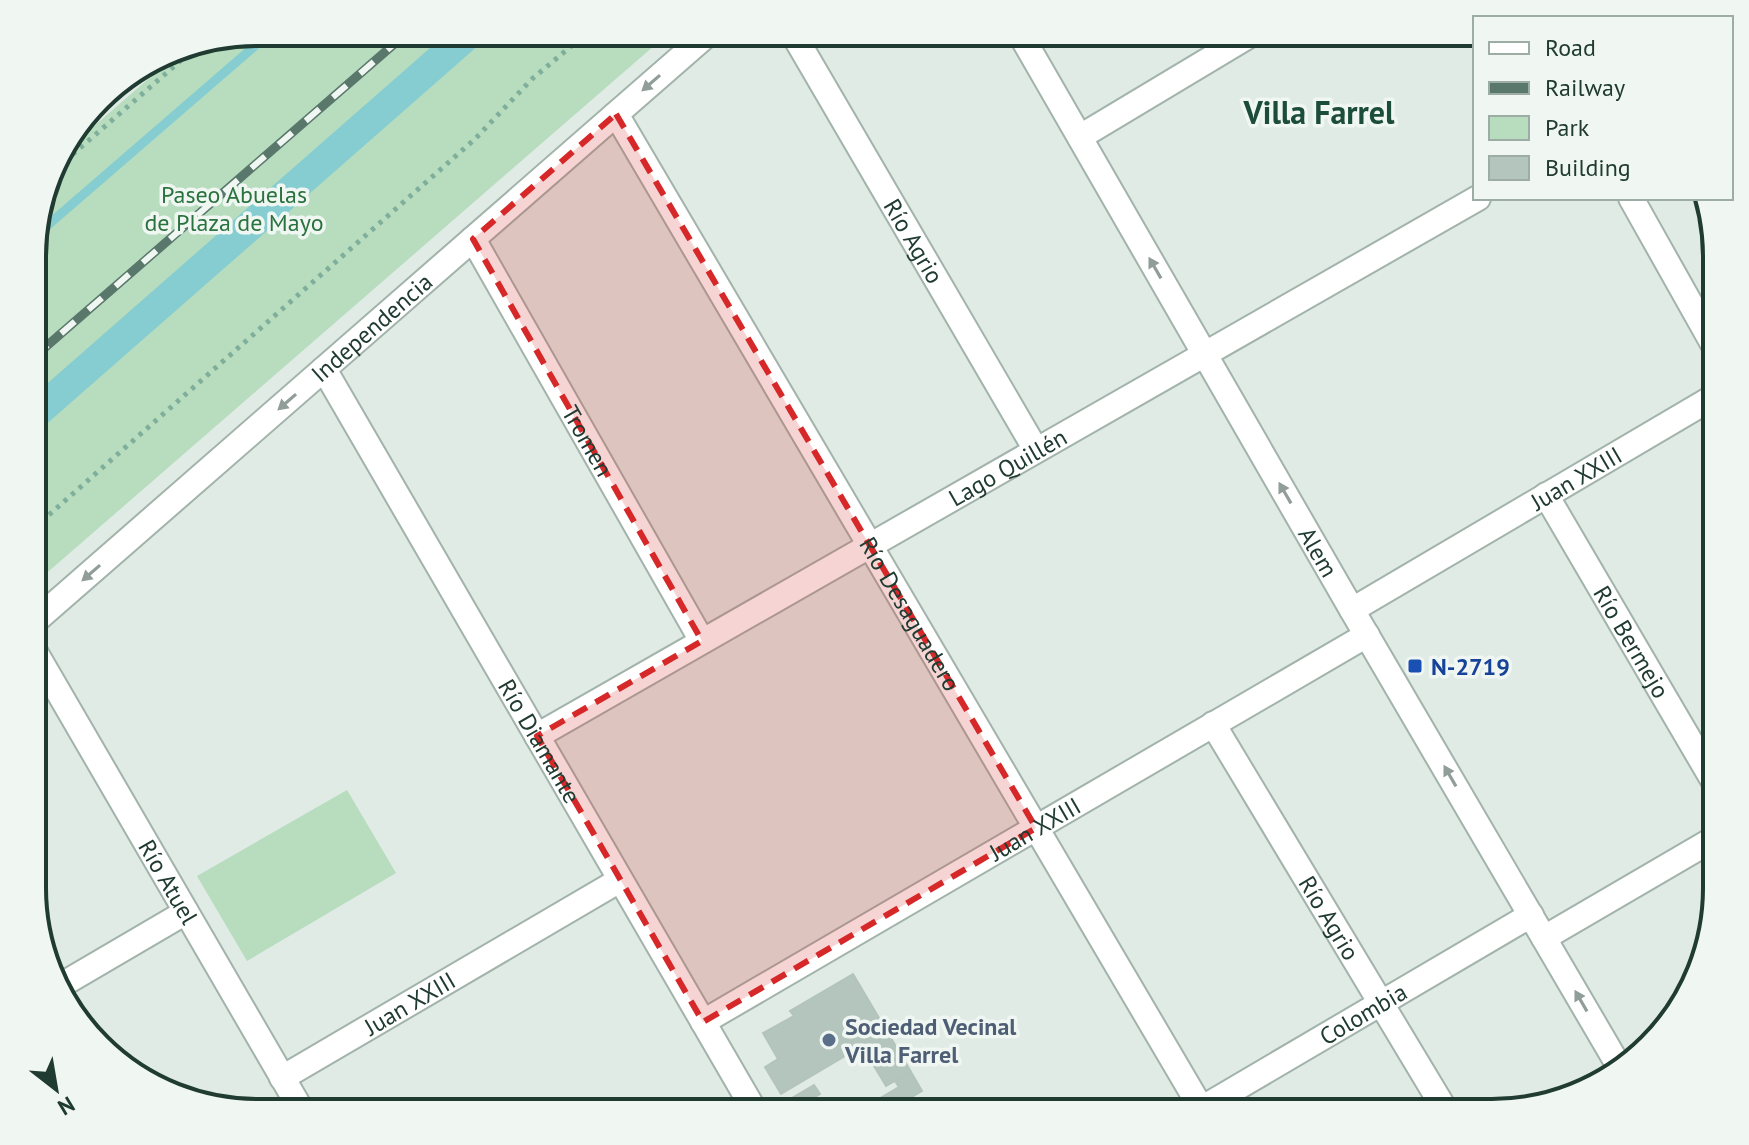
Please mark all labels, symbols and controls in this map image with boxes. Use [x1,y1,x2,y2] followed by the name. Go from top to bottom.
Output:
[1473,16,1733,200] legend
[1545,32,1596,63] text: Road
[1545,72,1625,103] text: Railway
[642,74,662,91] one-way arrow
[1243,91,1395,133] district label: Villa Farrel
[1545,112,1590,143] text: Park
[1545,152,1631,183] text: Building
[144,179,324,238] park label: Paseo Abuelas de Plaza de Mayo
[877,193,951,289] street label: Río Agrio
[1148,257,1162,279] one-way arrow
[304,266,439,389] street label: Independencia
[277,392,296,410] one-way arrow
[555,400,620,482] street label: Tromen
[943,421,1072,513] street label: Lago Quillén
[1524,439,1627,517] street label: Juan XXIII
[1278,482,1292,505] one-way arrow
[1292,521,1345,582] street label: Alem
[853,531,968,697] street label: Río Desaguadero
[81,563,100,581] one-way arrow
[1587,580,1677,704] street label: Río Bermejo
[1431,651,1510,682] place label: N-2719
[1406,657,1424,675] marker: N-2719
[492,673,588,809] street label: Río Diamante
[1443,765,1457,788] one-way arrow
[983,790,1086,868] street label: Juan XXIII
[132,834,205,930] street label: Río Atuel
[1292,870,1367,966] street label: Río Agrio
[358,964,461,1042] street label: Juan XXIII
[1314,976,1412,1052] street label: Colombia
[1574,990,1588,1012] one-way arrow
[844,1011,1017,1070] place label: Sociedad Vecinal Villa Farrel
[820,1031,838,1049] marker: Sociedad Vecinal Villa Farrel
[16,1049,96,1129] north arrow
[53,1090,80,1122] text: N

